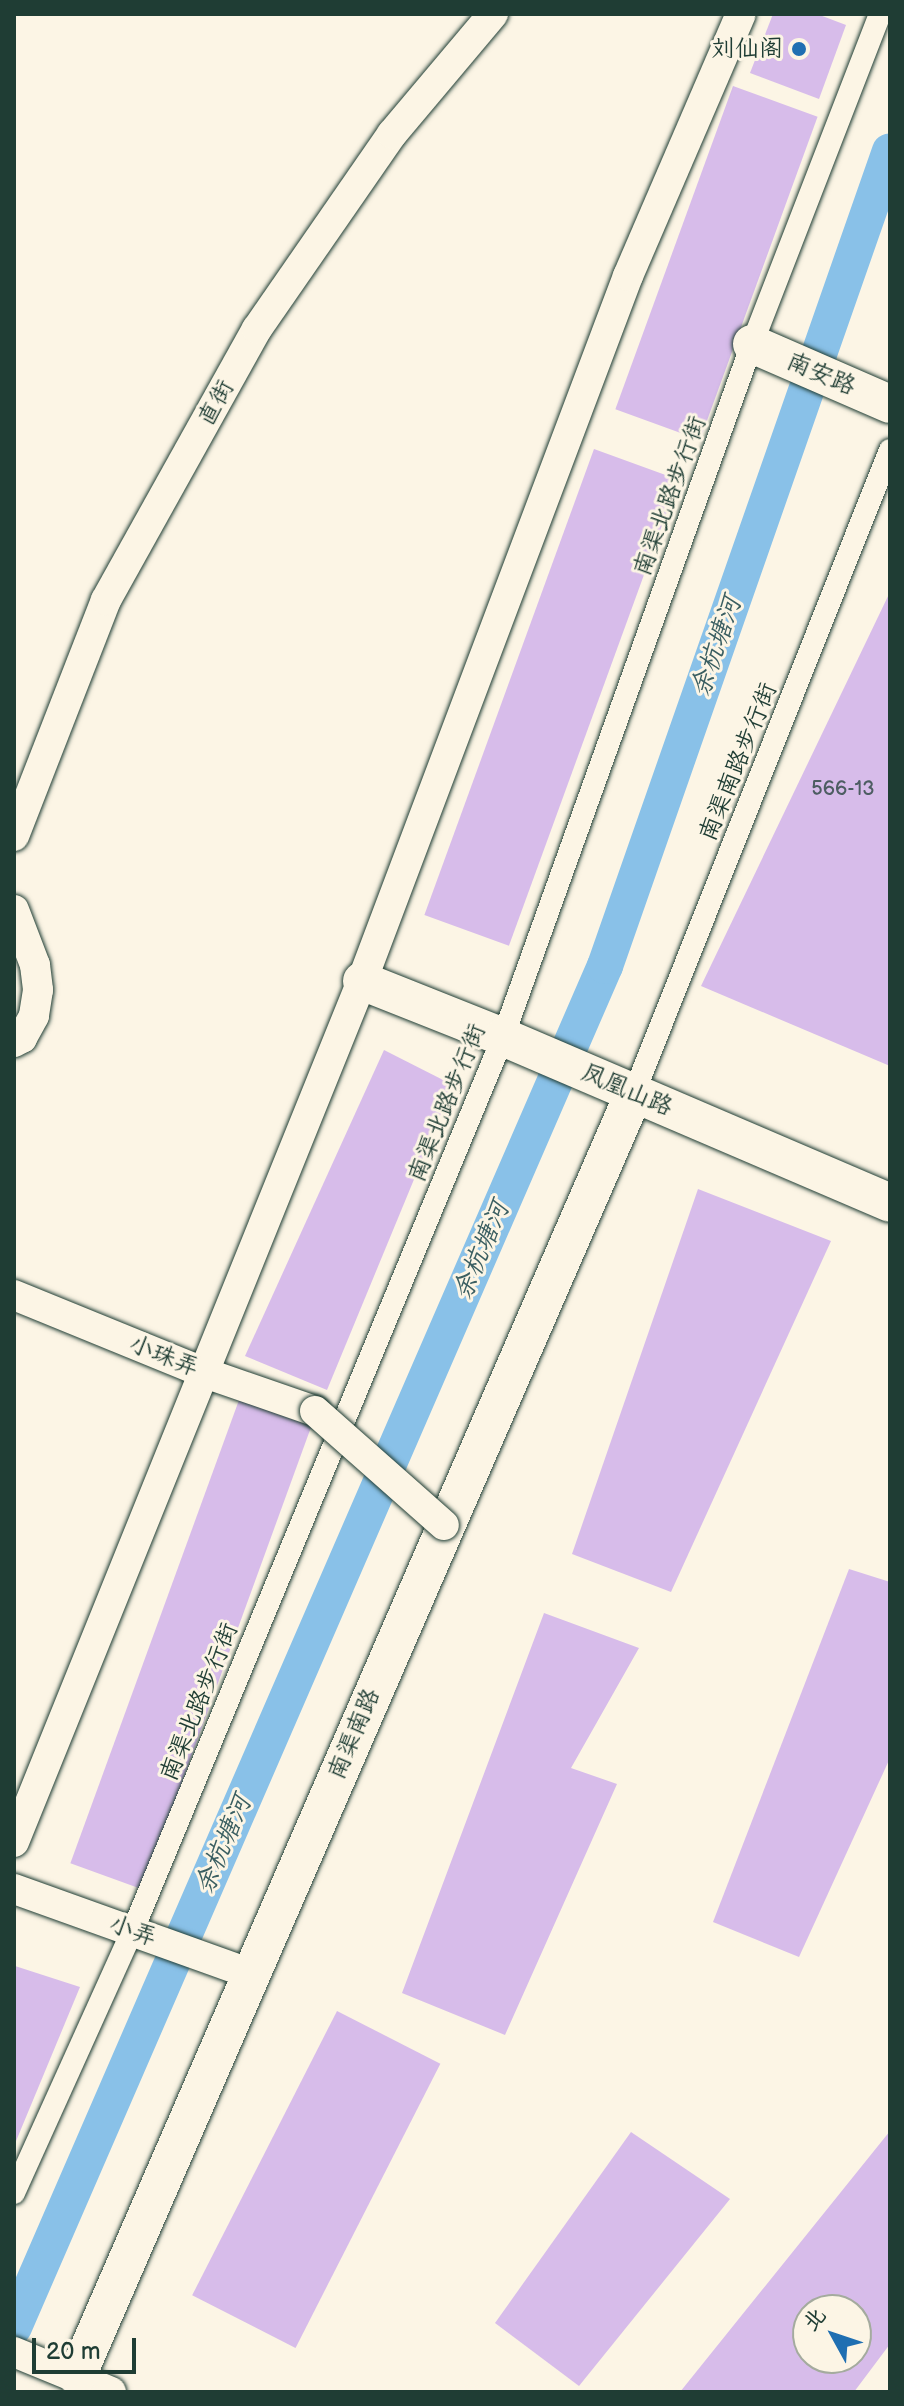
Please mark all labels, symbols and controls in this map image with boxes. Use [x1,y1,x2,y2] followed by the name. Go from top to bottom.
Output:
[711,35,783,63] place label: 刘仙阁
[790,40,808,58] marker: 刘仙阁
[782,347,860,401] street label: 南安路
[192,375,240,431] street label: 直街
[628,412,712,580] street label: 南渠北路步行街
[685,593,749,701] water label: 余杭塘河
[693,679,783,845] street label: 南渠南路步行街
[811,777,875,801] house number: 566-13
[402,1020,492,1186] street label: 南渠北路步行街
[577,1058,677,1122] street label: 凤凰山路
[447,1197,517,1305] water label: 余杭塘河
[125,1329,203,1383] street label: 小珠弄
[154,1619,244,1785] street label: 南渠北路步行街
[322,1684,386,1784] street label: 南渠南路
[189,1791,259,1899] water label: 余杭塘河
[106,1909,160,1953] street label: 小弄
[792,2294,872,2374] north arrow
[797,2302,832,2337] text: 北
[36,2322,140,2372] scale bar
[46,2337,101,2366] text: 20 m

